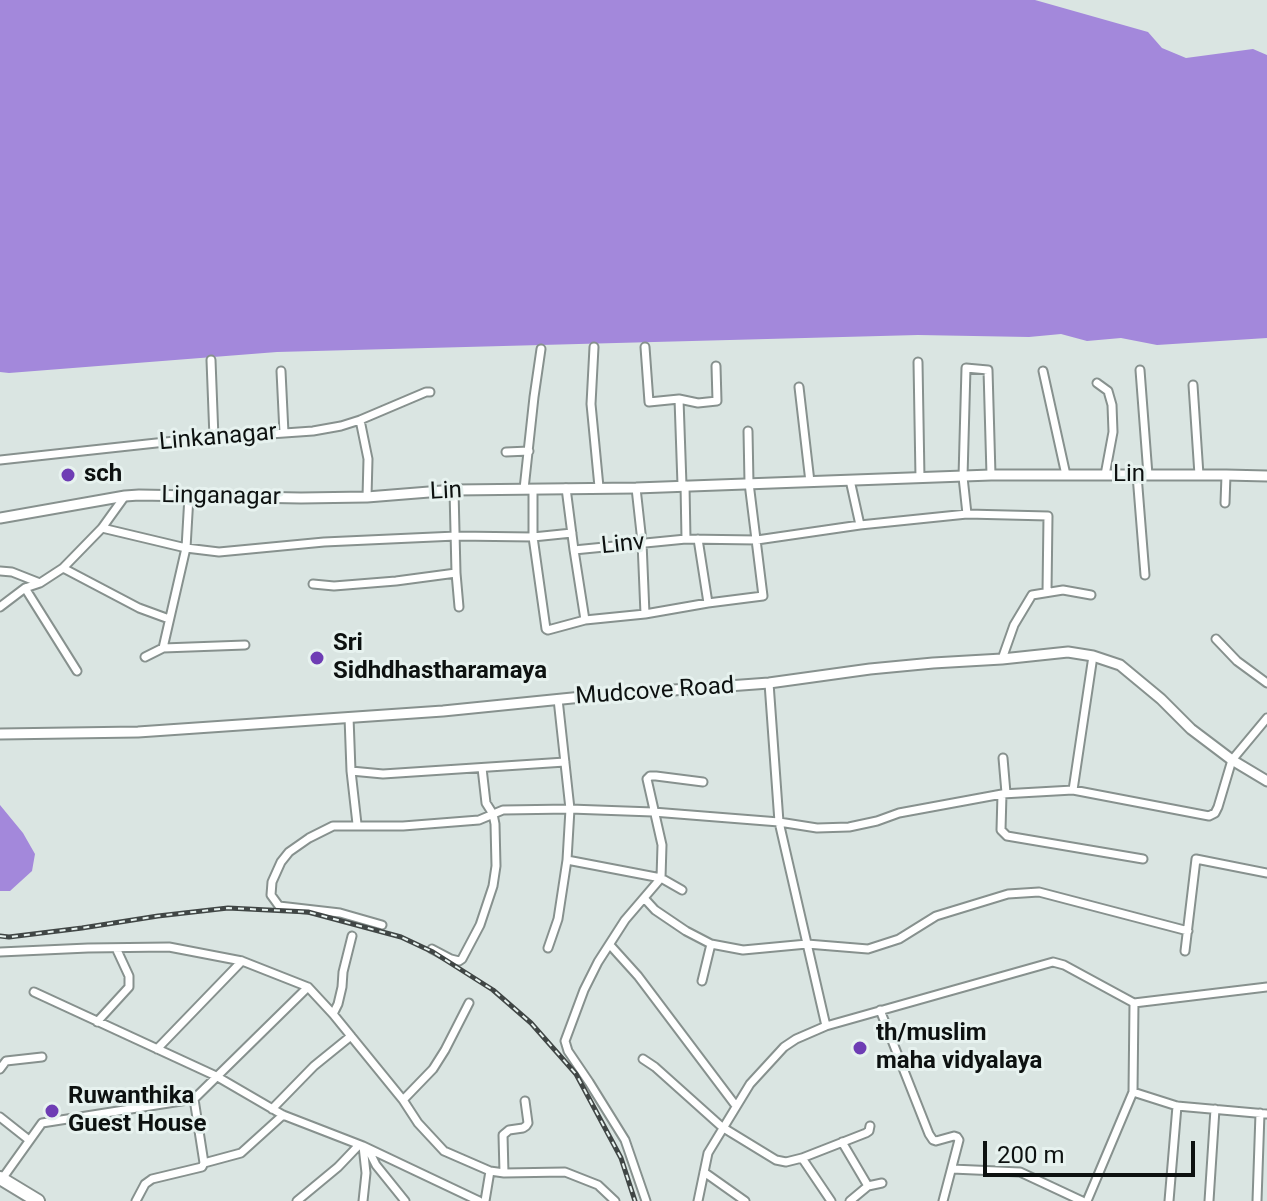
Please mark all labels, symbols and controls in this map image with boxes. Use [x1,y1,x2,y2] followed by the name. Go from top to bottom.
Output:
[158,419,278,457] street label: Linkanagar
[84,461,122,489] place label: sch
[1113,461,1145,489] street label: Lin
[59,466,77,484] marker: sch
[429,477,463,507] street label: Lin
[161,482,281,512] street label: Linganagar
[600,528,646,562] street label: Linv
[333,630,547,686] place label: Sri Sidhdhastharamaya
[308,649,326,667] marker: Sri Sidhdhastharamaya
[575,672,735,712] street label: Mudcove Road
[876,1020,1042,1076] place label: th/muslim maha vidyalaya
[851,1039,869,1057] marker: th/muslim maha vidyalaya
[68,1083,206,1139] place label: Ruwanthika Guest House
[43,1102,61,1120] marker: Ruwanthika Guest House
[987,1125,1199,1175] scale bar
[997,1141,1064,1169] text: 200 m

